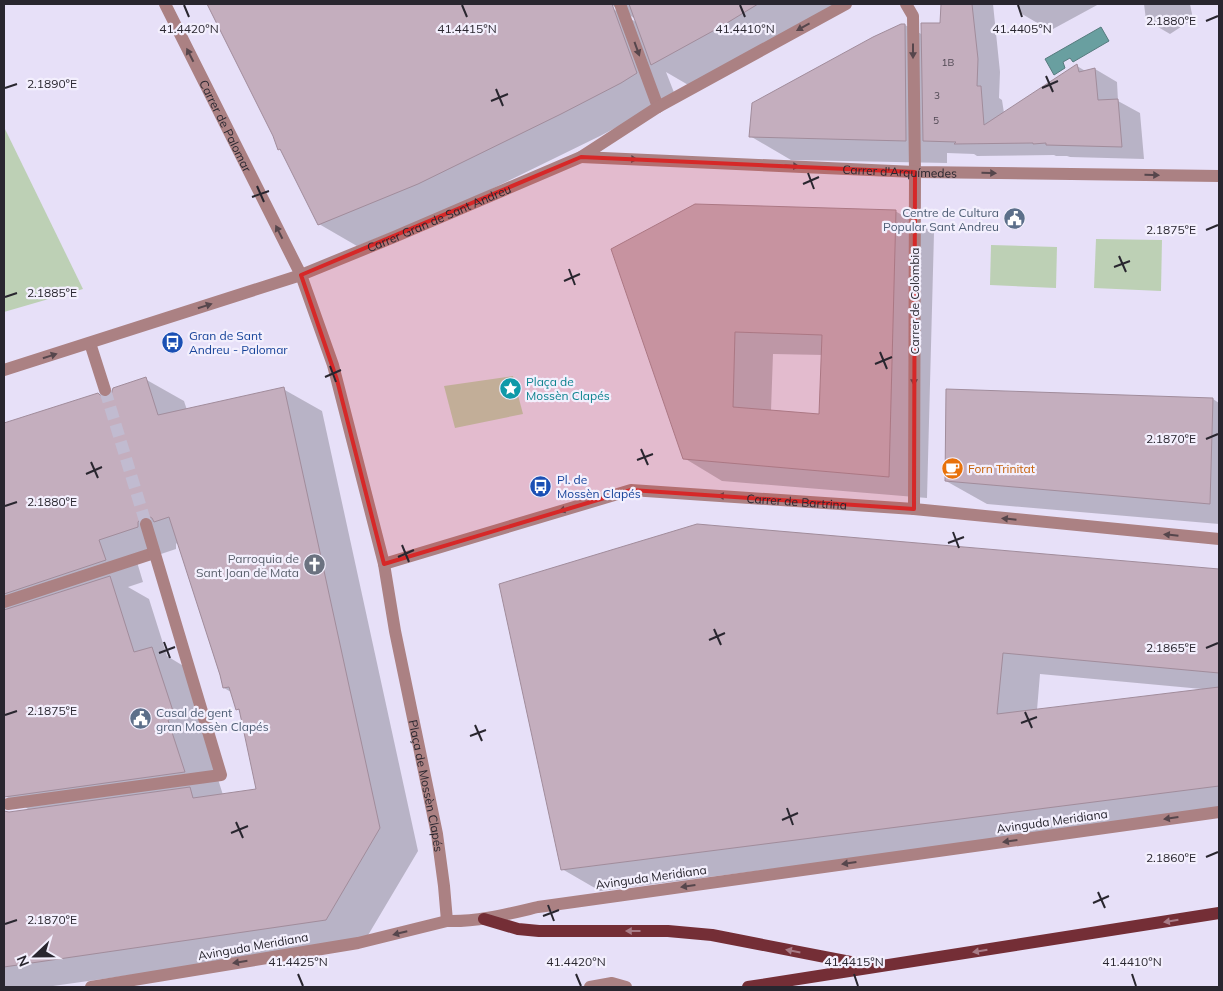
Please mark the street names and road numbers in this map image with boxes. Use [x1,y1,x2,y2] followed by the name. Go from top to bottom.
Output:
[197,77,256,175] street label: Carrer de Palomar
[842,161,957,180] street label: Carrer d'Arquímedes
[364,180,513,255] street label: Carrer Gran de Sant Andreu
[907,248,922,354] street label: Carrer de Colòmbia
[746,490,847,512] street label: Carrer de Bartrina
[406,718,447,853] street label: Plaça de Mossèn Clapés
[996,806,1108,836] street label: Avinguda Meridiana
[595,862,707,892] street label: Avinguda Meridiana
[197,929,309,963] street label: Avinguda Meridiana

